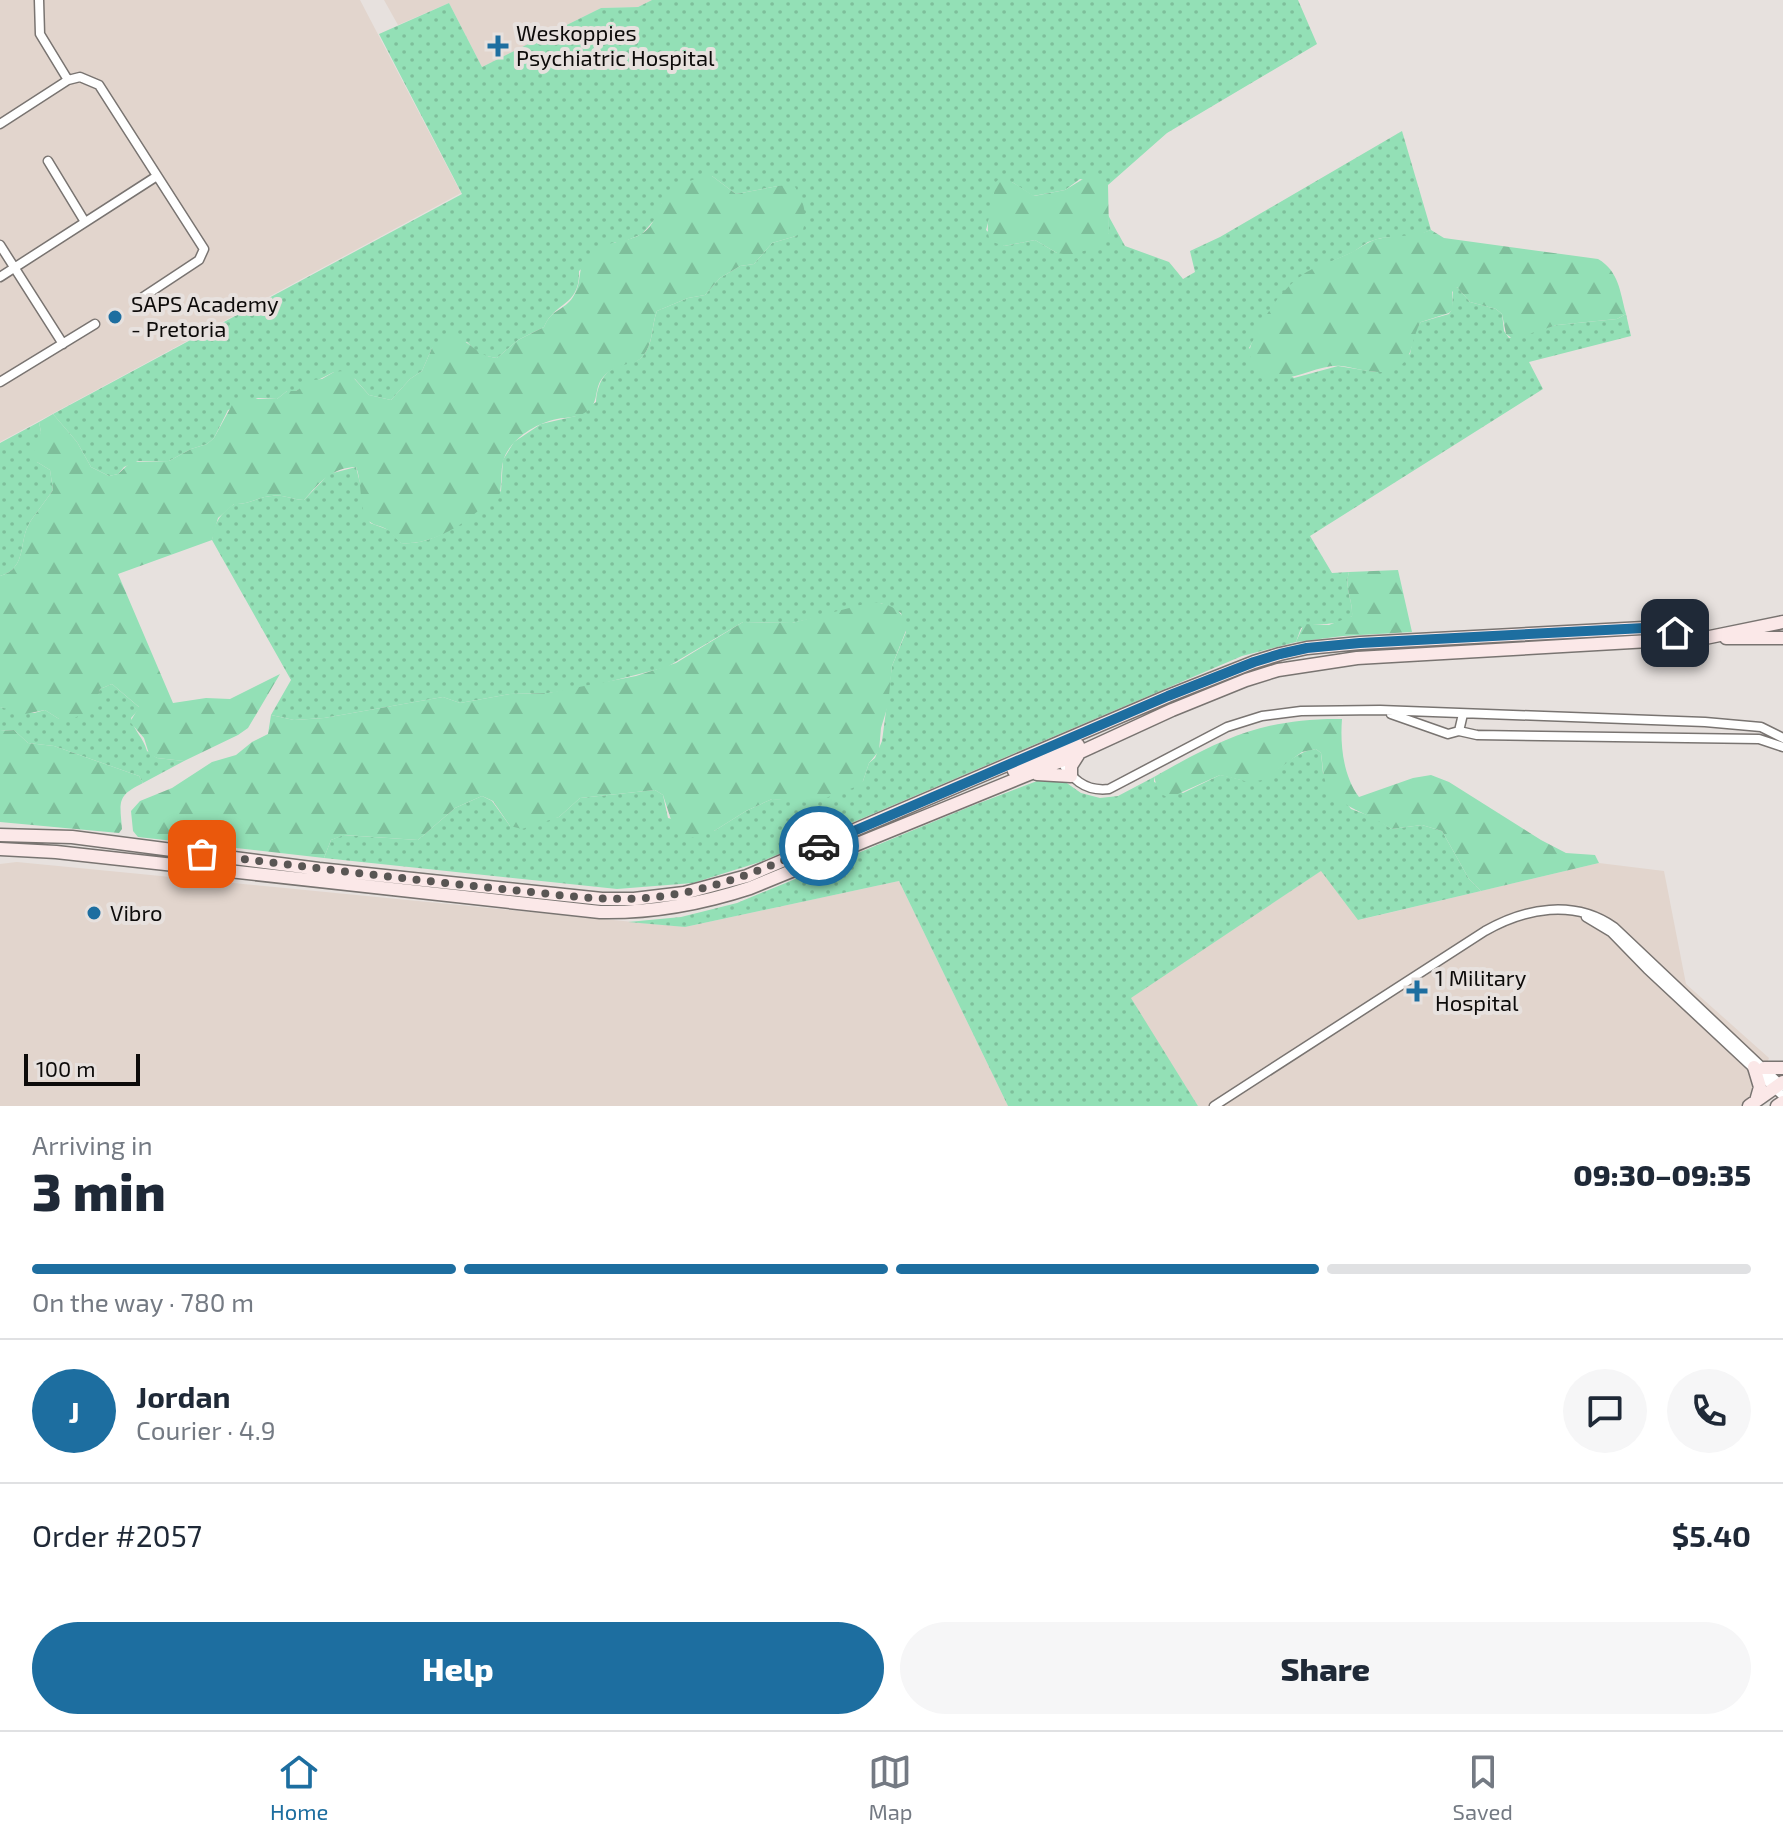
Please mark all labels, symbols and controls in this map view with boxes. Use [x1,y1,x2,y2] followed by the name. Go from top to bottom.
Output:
[516,19,715,70] place label: Weskoppies Psychiatric Hospital
[487,35,509,57] marker: Weskoppies Psychiatric Hospital
[131,290,279,341] place label: SAPS Academy - Pretoria
[106,308,124,326] marker: SAPS Academy - Pretoria
[1641,599,1709,667] pin
[1653,611,1697,655] icon: home
[779,806,859,886] courier
[168,820,236,888] pin
[797,824,841,868] icon: car
[180,832,224,876] icon: bag
[110,899,162,925] place label: Vibro
[85,904,103,922] marker: Vibro
[1435,964,1527,1015] place label: 1 Military Hospital
[1406,980,1428,1002] marker: 1 Military Hospital
[24,1050,140,1086] scale bar
[36,1055,95,1081] text: 100 m
[32,1129,153,1160] text: Arriving in
[1573,1156,1751,1192] text: 09:30–09:35
[32,1159,166,1221] text: 3 min
[32,1286,254,1317] text: On the way · 780 m
[1563,1369,1647,1453] button: chat
[1667,1369,1751,1453] button: phone
[136,1378,231,1414] text: Jordan
[68,1393,80,1429] text: J
[136,1414,276,1445] text: Courier · 4.9
[32,1517,202,1553] text: Order #2057
[1672,1517,1751,1553] text: $5.40
[32,1622,884,1714] button: Help
[900,1622,1751,1714] button: Share
[270,1750,328,1824] tab: Home
[868,1750,913,1824] tab: Map
[1453,1750,1513,1824] tab: Saved

